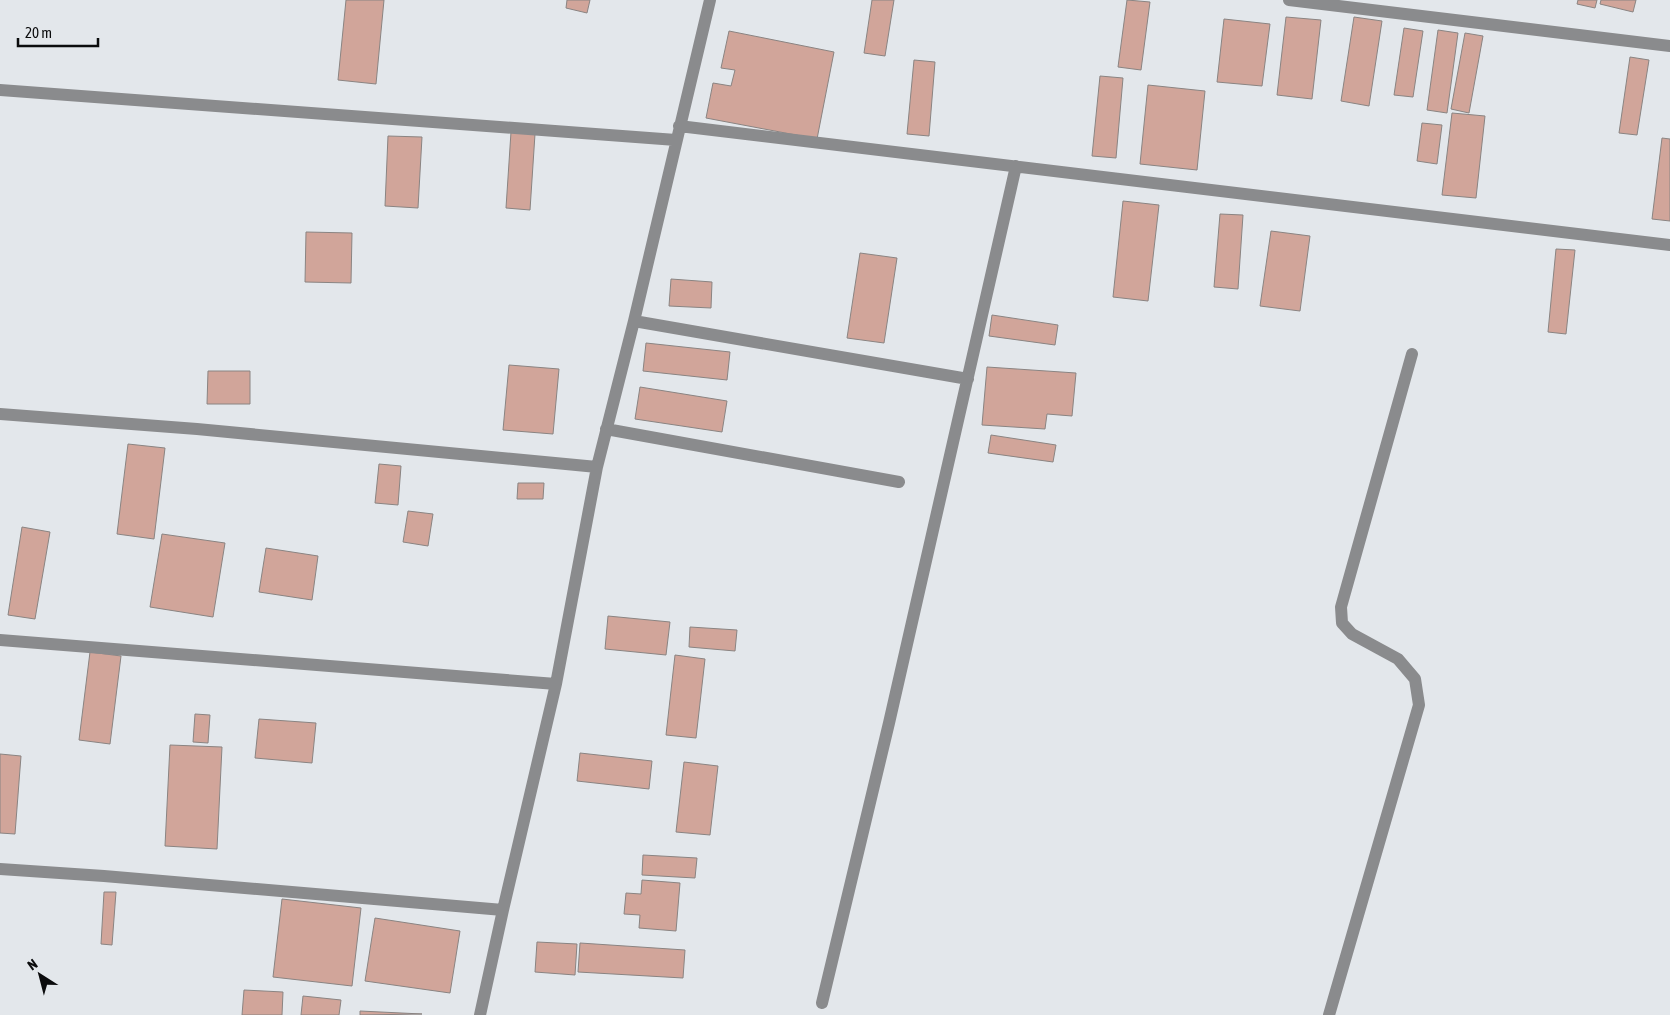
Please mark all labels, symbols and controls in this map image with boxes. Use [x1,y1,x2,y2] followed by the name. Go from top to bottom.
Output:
[18,15,98,47] scale bar
[25,24,52,41] text: 20 m
[15,950,65,1000] north arrow
[24,956,40,973] text: N

